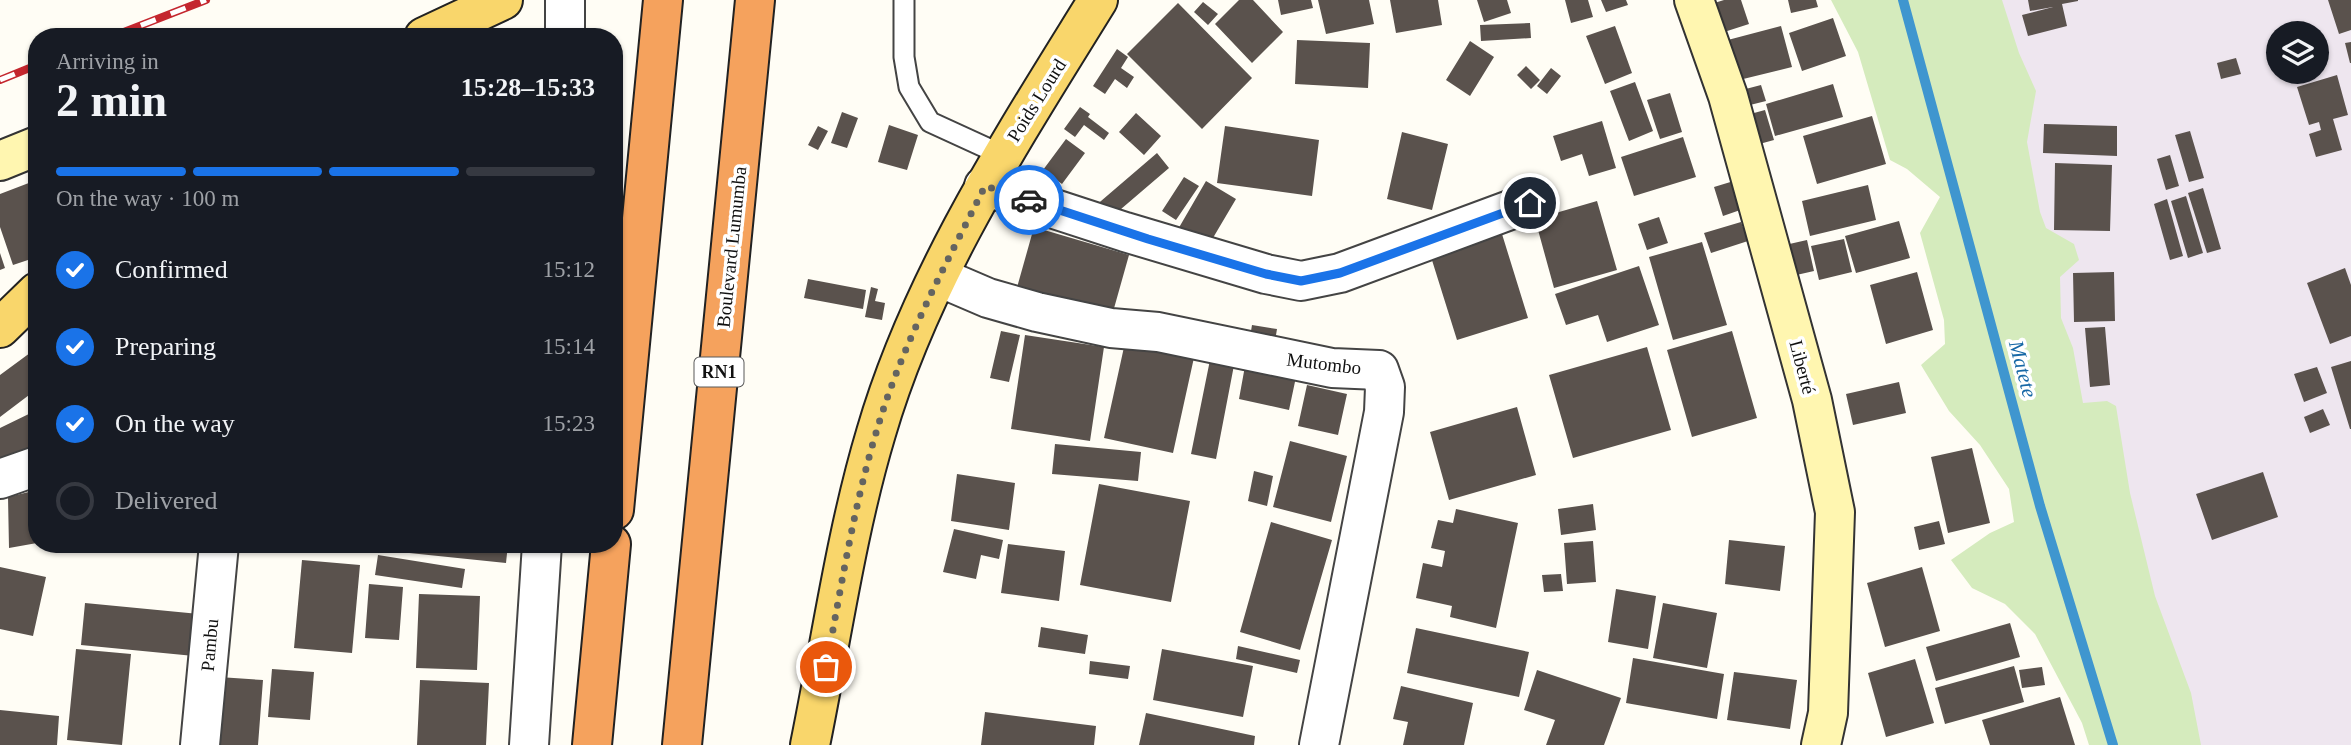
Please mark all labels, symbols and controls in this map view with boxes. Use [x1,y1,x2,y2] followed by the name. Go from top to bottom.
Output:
[2266,21,2329,84] map controls
[2266,21,2329,84] button: layers
[56,49,159,74] text: Arriving in
[1003,55,1070,145] street label: Poids Lourd
[461,73,595,102] text: 15:28–15:33
[56,75,167,126] text: 2 min
[713,165,750,329] street label: Boulevard Lumumba
[994,165,1064,235] courier
[1500,173,1560,233] pin
[1010,181,1048,219] icon: car
[1511,184,1549,222] icon: home
[56,186,239,211] text: On the way · 100 m
[56,251,94,289] icon: check
[115,255,228,284] text: Confirmed
[543,257,595,282] text: 15:12
[56,328,94,366] icon: check
[115,332,216,361] text: Preparing
[543,334,595,359] text: 15:14
[2004,337,2042,400] water label: Matete
[1785,338,1820,396] street label: Liberté
[1285,349,1362,378] street label: Mutombo
[694,358,744,386] road number: RN1
[56,405,94,443] icon: check
[115,409,235,438] text: On the way
[543,411,595,436] text: 15:23
[115,486,218,515] text: Delivered
[197,617,222,672] street label: Pambu
[796,637,856,697] pin
[807,648,845,686] icon: bag

